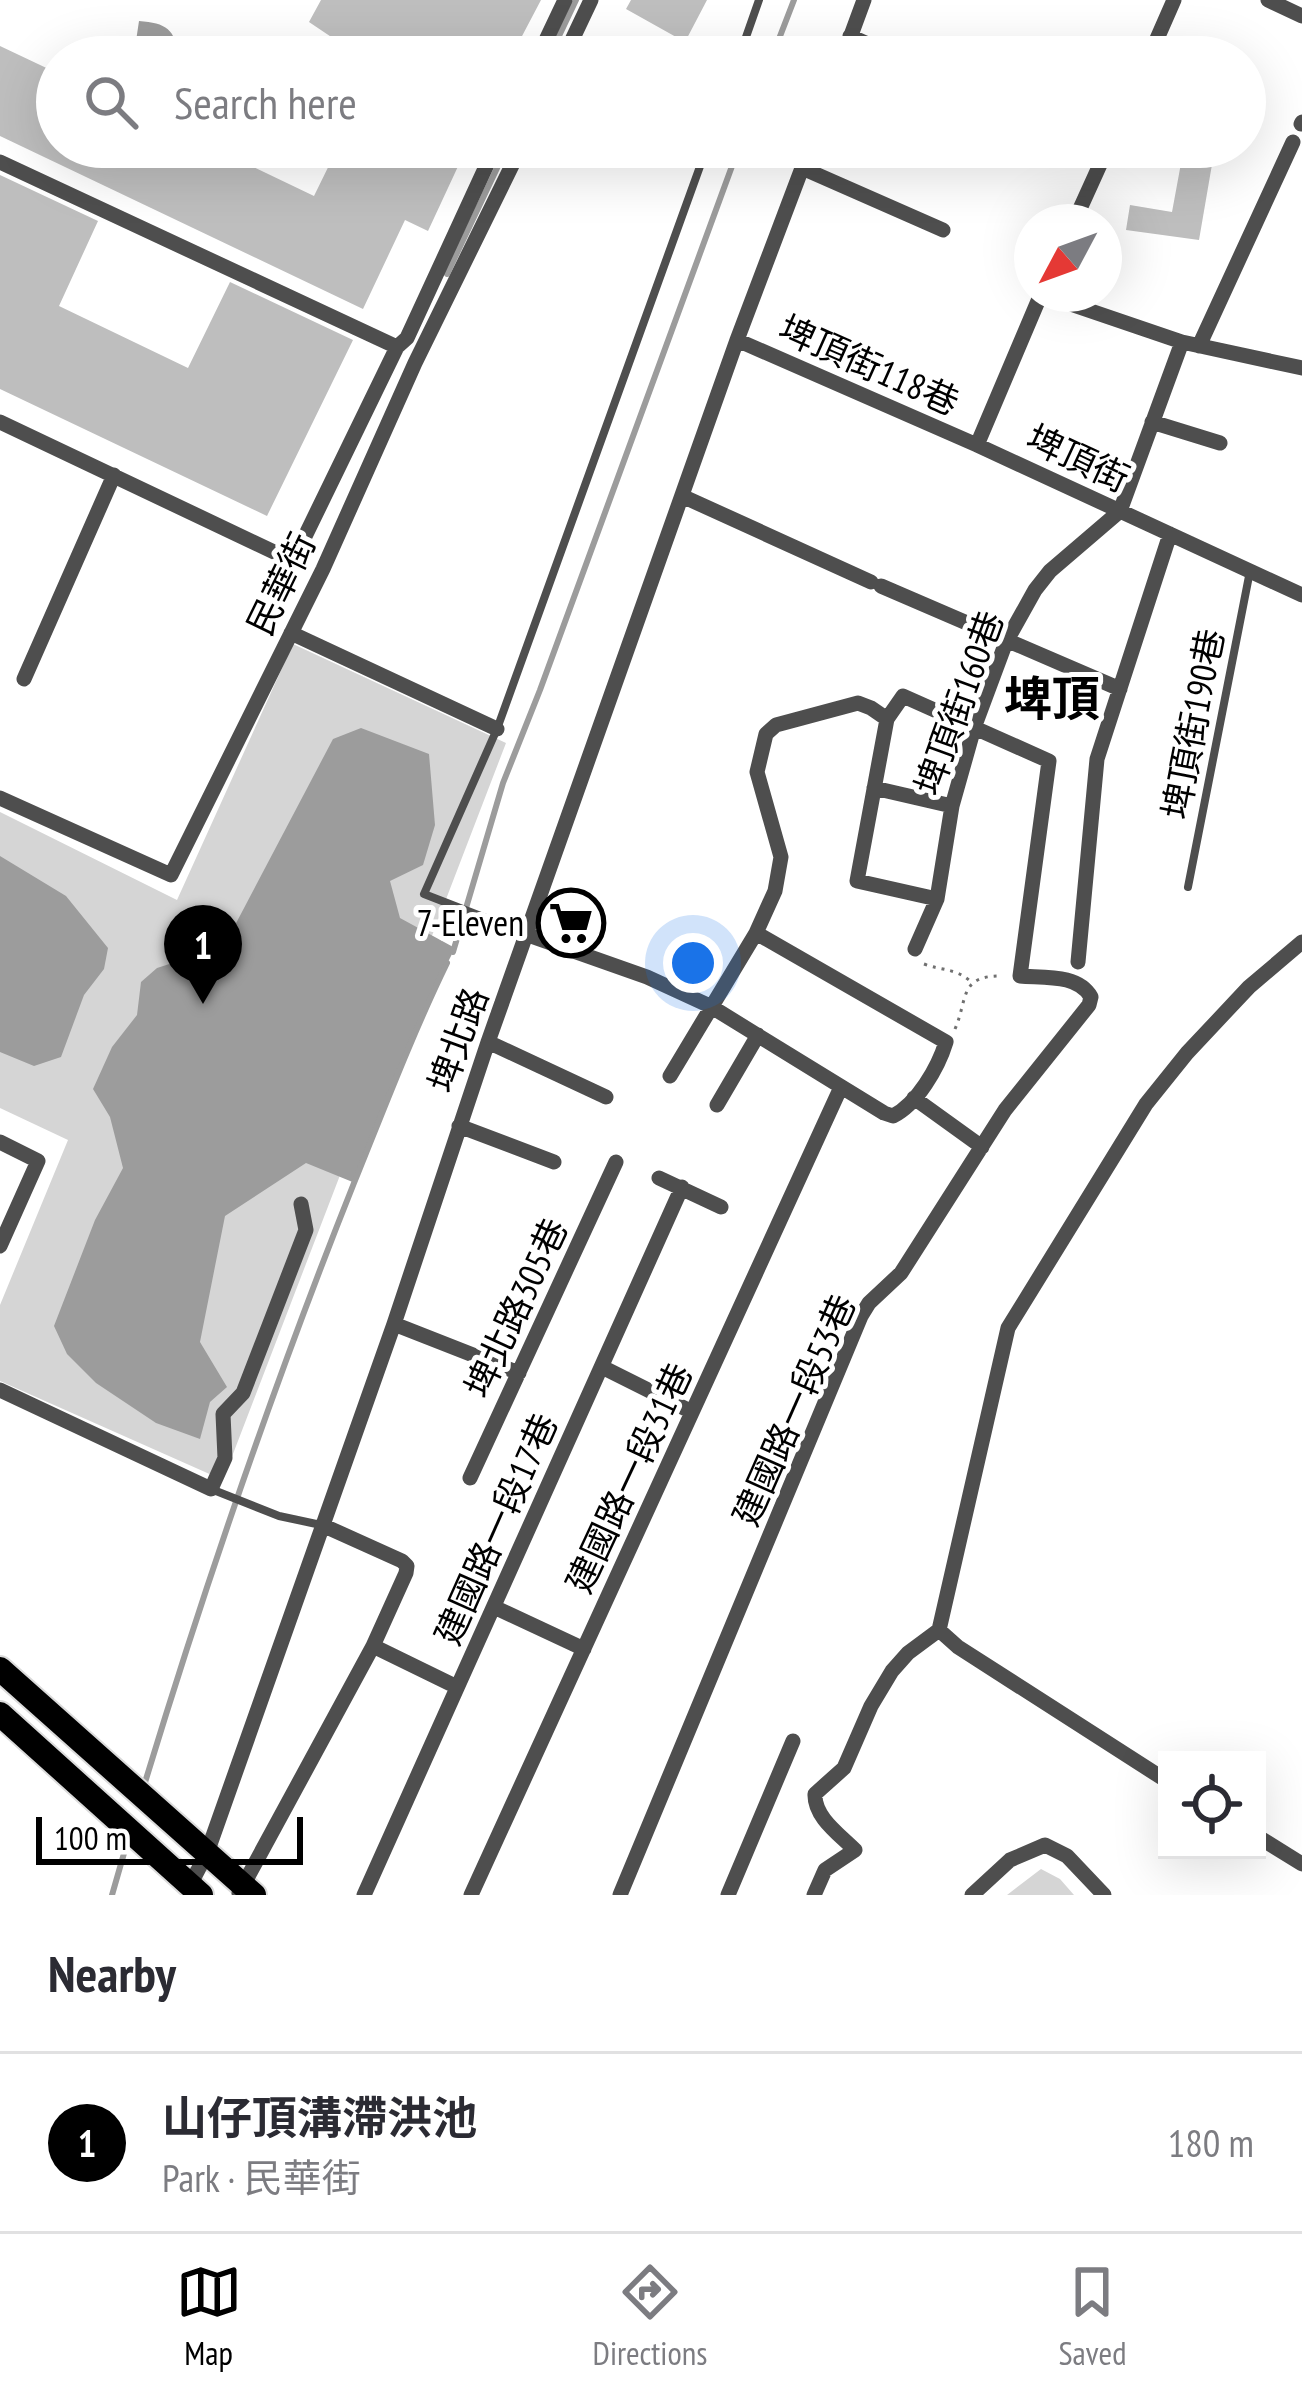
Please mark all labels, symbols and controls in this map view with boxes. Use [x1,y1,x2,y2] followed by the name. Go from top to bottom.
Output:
[36,36,1266,168] search box
[78,69,144,135] icon: search
[174,73,357,131] text: Search here
[1014,204,1122,312] north arrow
[772,304,967,425] street label: 埤頂街118巷
[1019,413,1137,502] street label: 埤頂街
[236,525,325,643] street label: 民華街
[904,604,1014,801] street label: 埤頂街160巷
[1151,625,1234,823] street label: 埤頂街190巷
[1004,667,1100,729] district label: 埤頂
[536,888,606,958] supermarket icon: 7-Eleven
[416,899,524,946] place label: 7-Eleven
[164,905,242,1004] pin: 1
[663,933,723,993] your location
[417,981,498,1099] street label: 埤北路
[454,1211,578,1405] street label: 埤北路305巷
[722,1287,866,1533] street label: 建國路一段53巷
[555,1355,702,1600] street label: 建國路一段31巷
[424,1406,568,1652] street label: 建國路一段17巷
[1158,1751,1266,1859] map controls
[1158,1751,1266,1859] button: locate
[36,1811,303,1864] scale bar
[54,1816,127,1859] text: 100 m
[48,1940,176,2006] text: Nearby
[162,2088,477,2146] text: 山仔頂溝滯洪池
[78,2117,96,2168] text: 1
[1168,2117,1254,2168] text: 180 m
[162,2152,361,2203] text: Park · 民華街
[176,2259,242,2374] tab: Map
[593,2259,707,2374] tab: Directions
[1058,2259,1126,2374] tab: Saved

